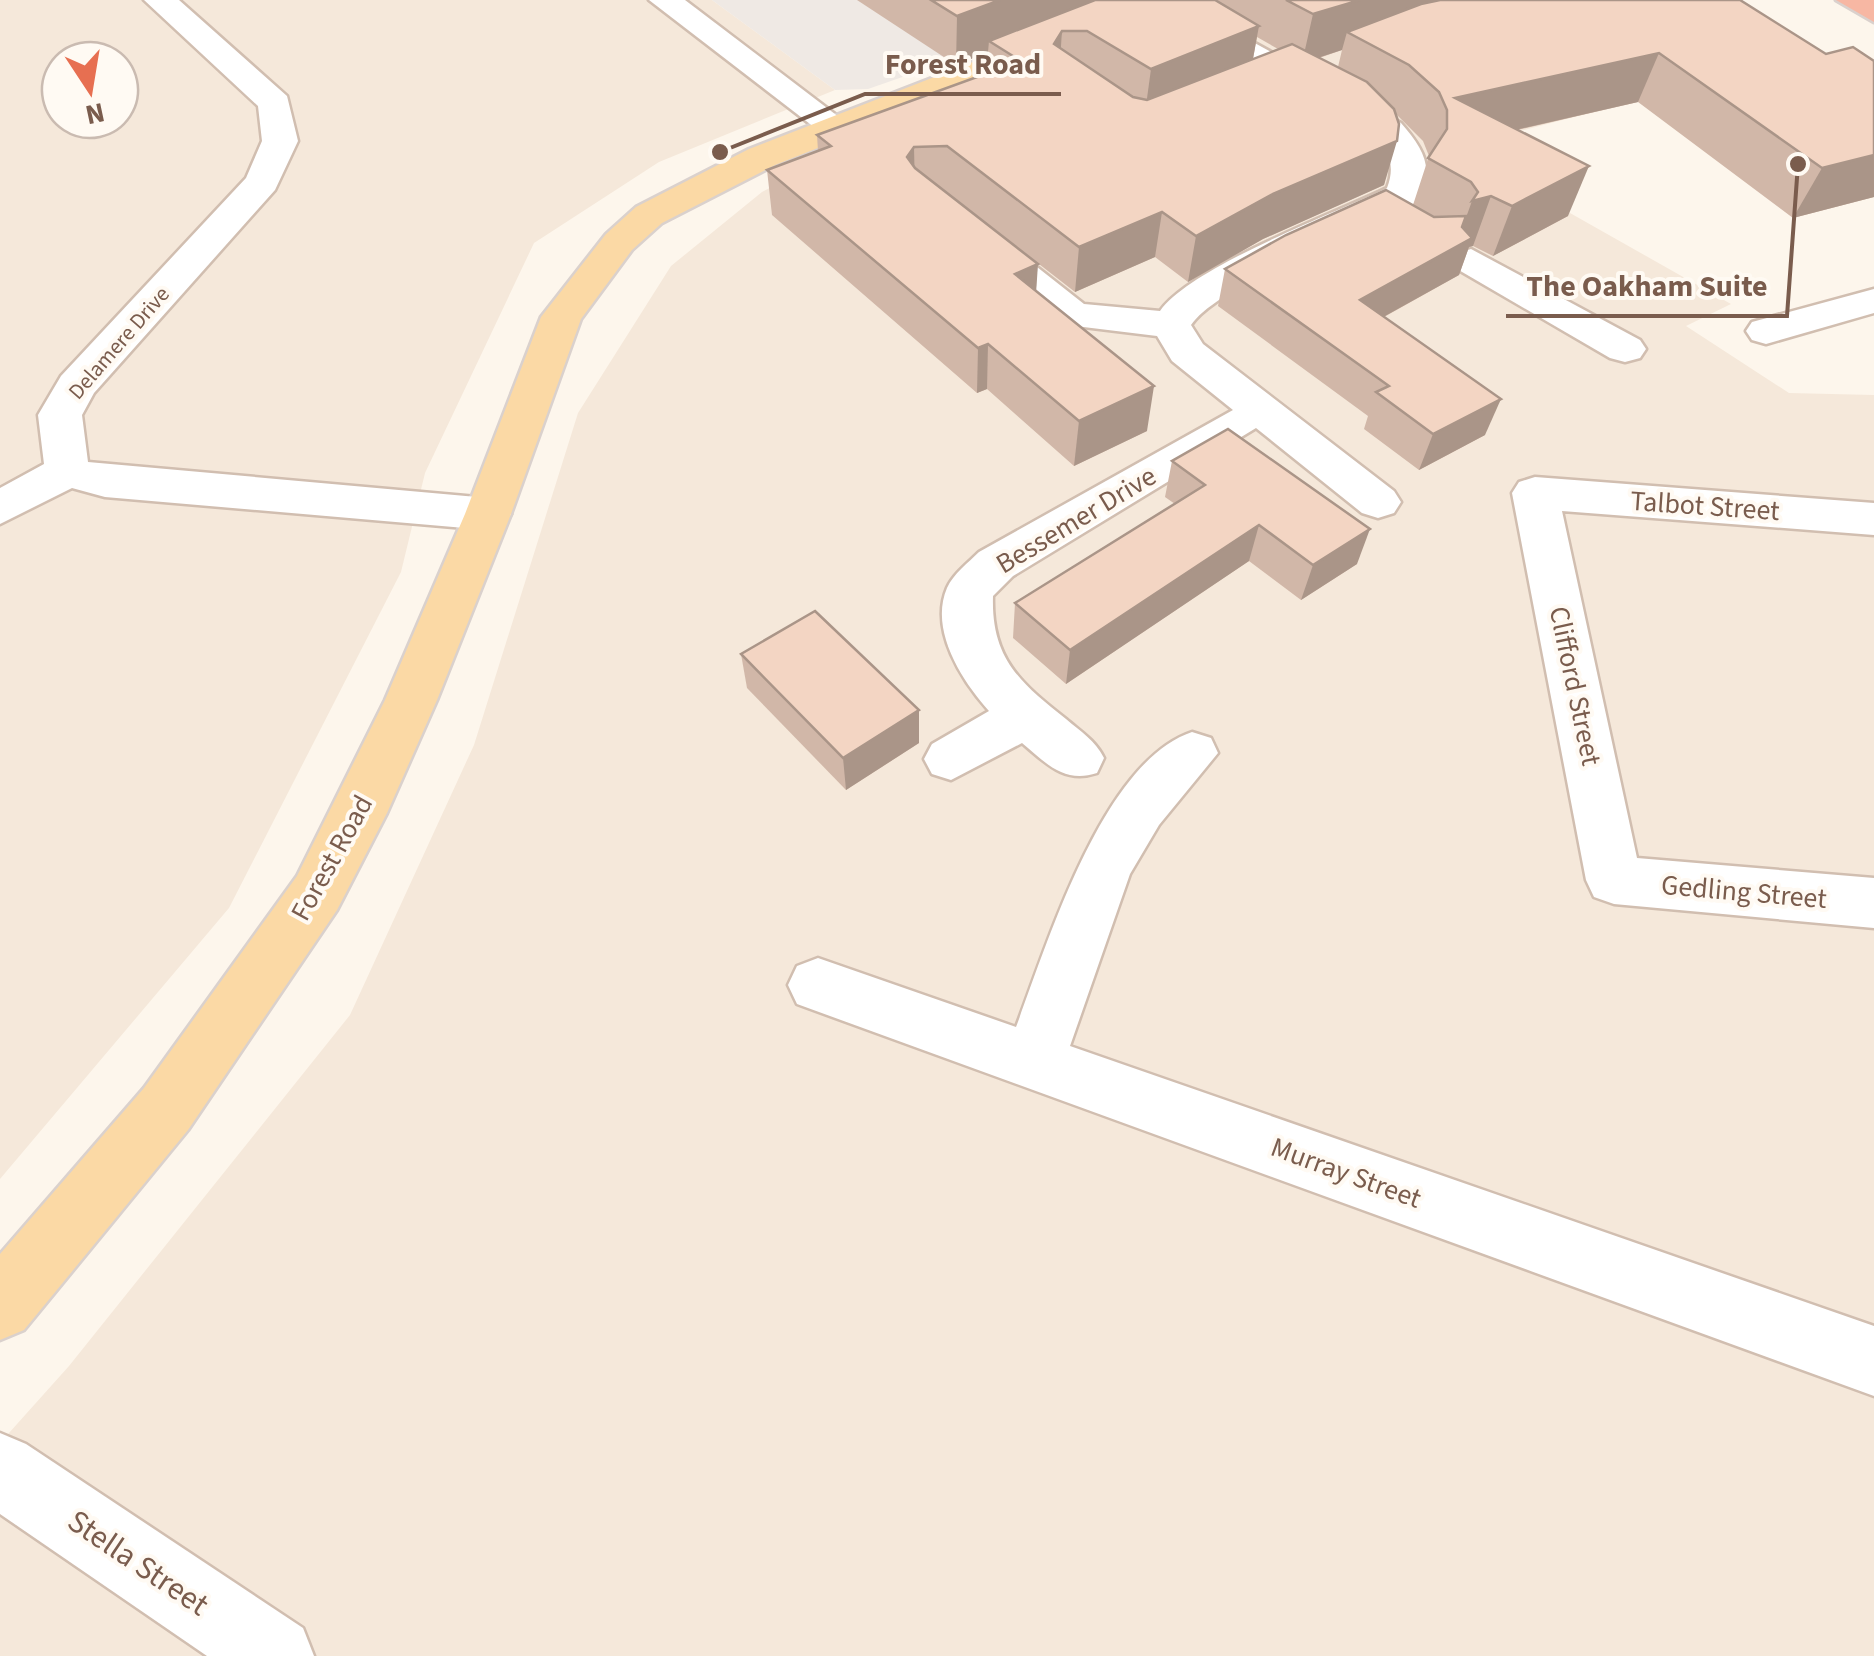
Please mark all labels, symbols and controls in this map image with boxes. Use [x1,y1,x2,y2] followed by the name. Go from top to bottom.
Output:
[865,34,1061,94] callout: Forest Road
[40,40,140,140] north arrow
[885,43,1041,86] text: Forest Road
[82,92,108,135] text: N
[1506,256,1787,316] callout: The Oakham Suite
[1526,265,1768,308] text: The Oakham Suite
[61,279,177,407] street label: Delamere Drive
[988,456,1164,584] street label: Bessemer Drive
[1629,481,1782,531] street label: Talbot Street
[1539,603,1611,770] street label: Clifford Street
[281,788,383,928] street label: Forest Road
[1660,865,1829,919] street label: Gedling Street
[1265,1127,1427,1219] street label: Murray Street
[58,1499,218,1627] street label: Stella Street

